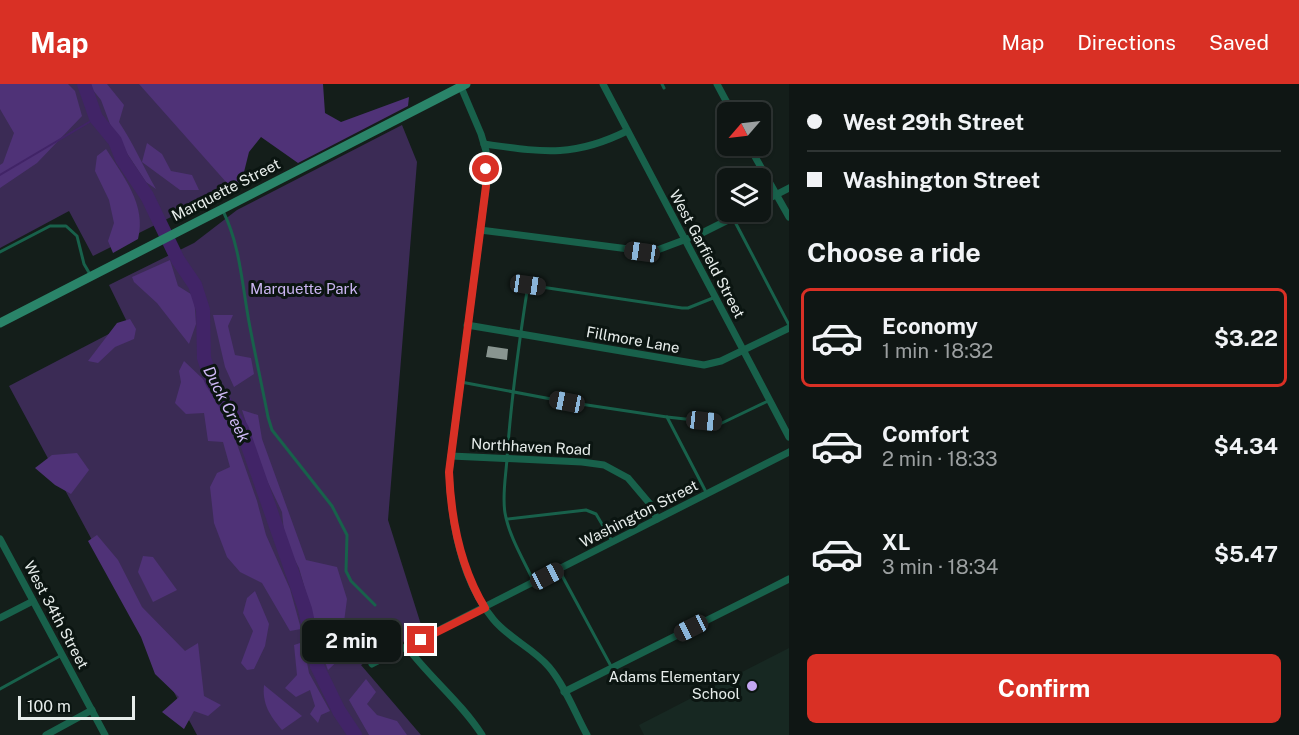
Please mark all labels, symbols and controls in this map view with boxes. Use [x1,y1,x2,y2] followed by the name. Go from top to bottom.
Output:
[30,26,89,59] text: Map
[1002,30,1044,55] text: Map
[1077,30,1176,55] text: Directions
[1209,30,1269,55] text: Saved
[717,102,771,156] north arrow
[717,102,771,222] map controls
[843,109,1024,135] text: West 29th Street
[169,155,283,224] street label: Marquette Street
[472,155,499,182] route start
[843,167,1040,193] text: Washington Street
[717,168,771,222] button: layers
[666,187,749,321] street label: West Garfield Street
[807,236,981,268] text: Choose a ride
[623,241,661,263] car
[509,274,547,296] car
[250,280,358,297] park label: Marquette Park
[810,311,864,365] icon: car
[882,313,978,339] text: Economy
[585,323,681,356] street label: Fillmore Lane
[1214,325,1278,351] text: $3.22
[882,339,993,363] text: 1 min · 18:32
[199,363,254,446] water label: Duck Creek
[548,390,586,414] car
[685,410,723,432] car
[810,419,864,473] icon: car
[882,421,969,447] text: Comfort
[1214,433,1278,459] text: $4.34
[471,435,591,458] street label: Northhaven Road
[882,447,998,471] text: 2 min · 18:33
[577,476,701,551] street label: Washington Street
[810,527,864,581] icon: car
[882,529,910,555] text: XL
[1214,541,1278,567] text: $5.47
[882,555,998,579] text: 3 min · 18:34
[21,558,92,672] street label: West 34th Street
[527,560,567,592] car
[671,612,711,644] car
[301,619,400,661] callout: 2 min
[407,626,434,653] route end
[325,629,378,653] text: 2 min
[807,654,1281,723] button: Confirm
[608,668,740,702] place label: Adams Elementary School
[745,679,759,693] marker: Adams Elementary School
[18,693,135,720] scale bar
[27,697,71,716] text: 100 m

